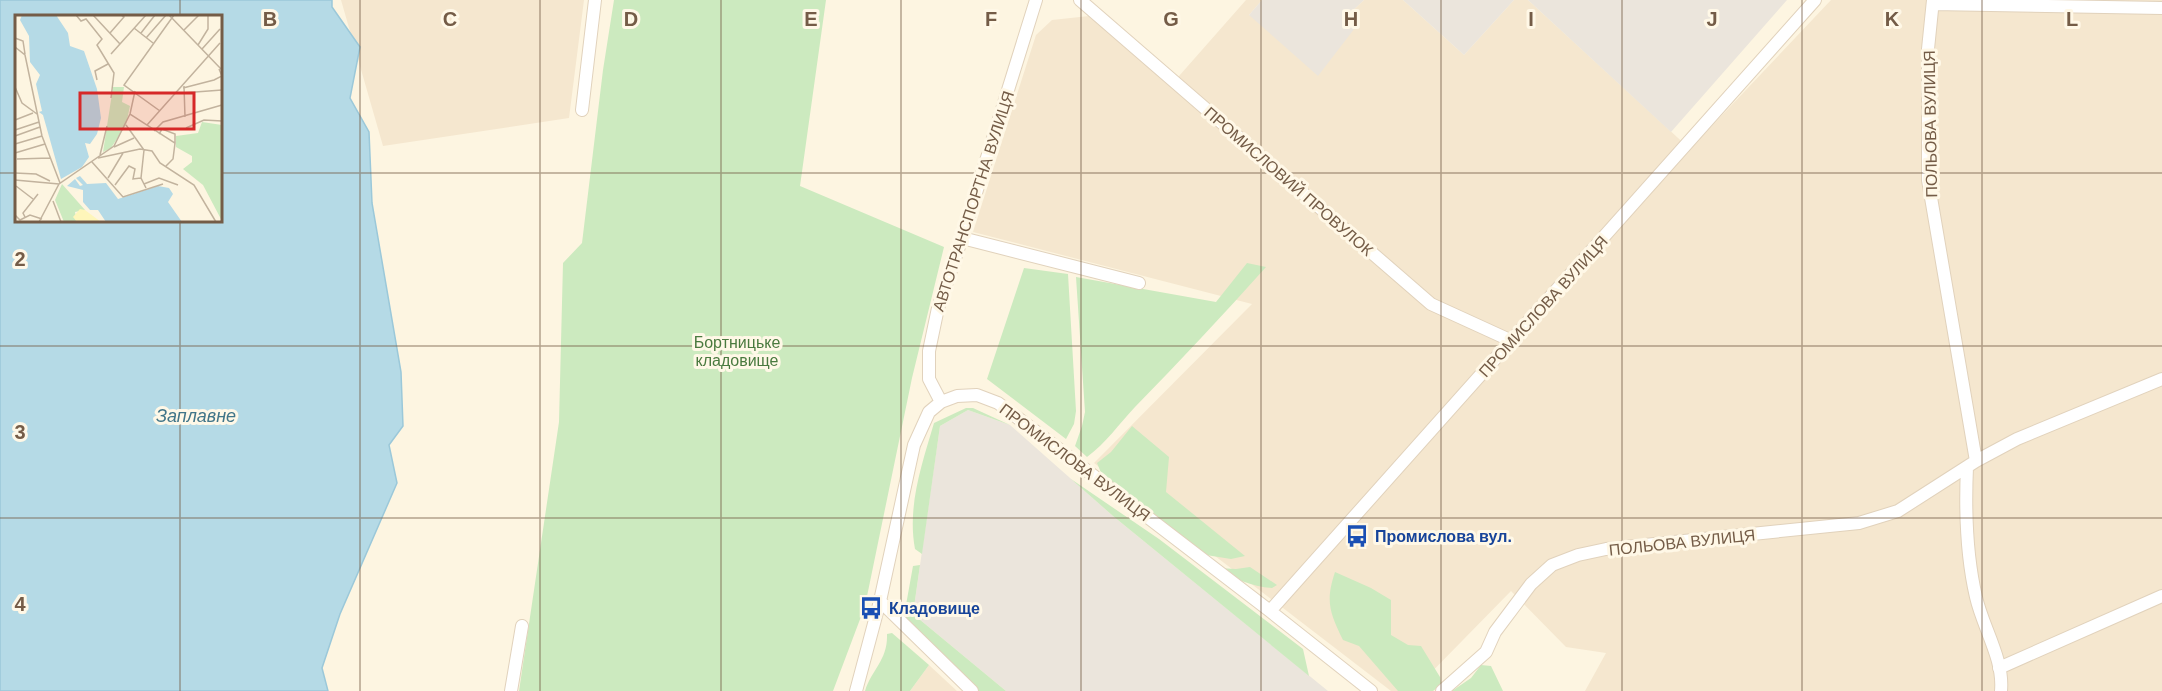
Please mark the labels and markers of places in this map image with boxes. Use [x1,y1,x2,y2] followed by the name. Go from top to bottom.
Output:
[1344,523,1370,549] bus stop icon: Промислова вул.
[1375,528,1512,545] place label: Промислова вул.
[858,595,884,621] bus stop icon: Кладовище
[889,600,980,617] place label: Кладовище

